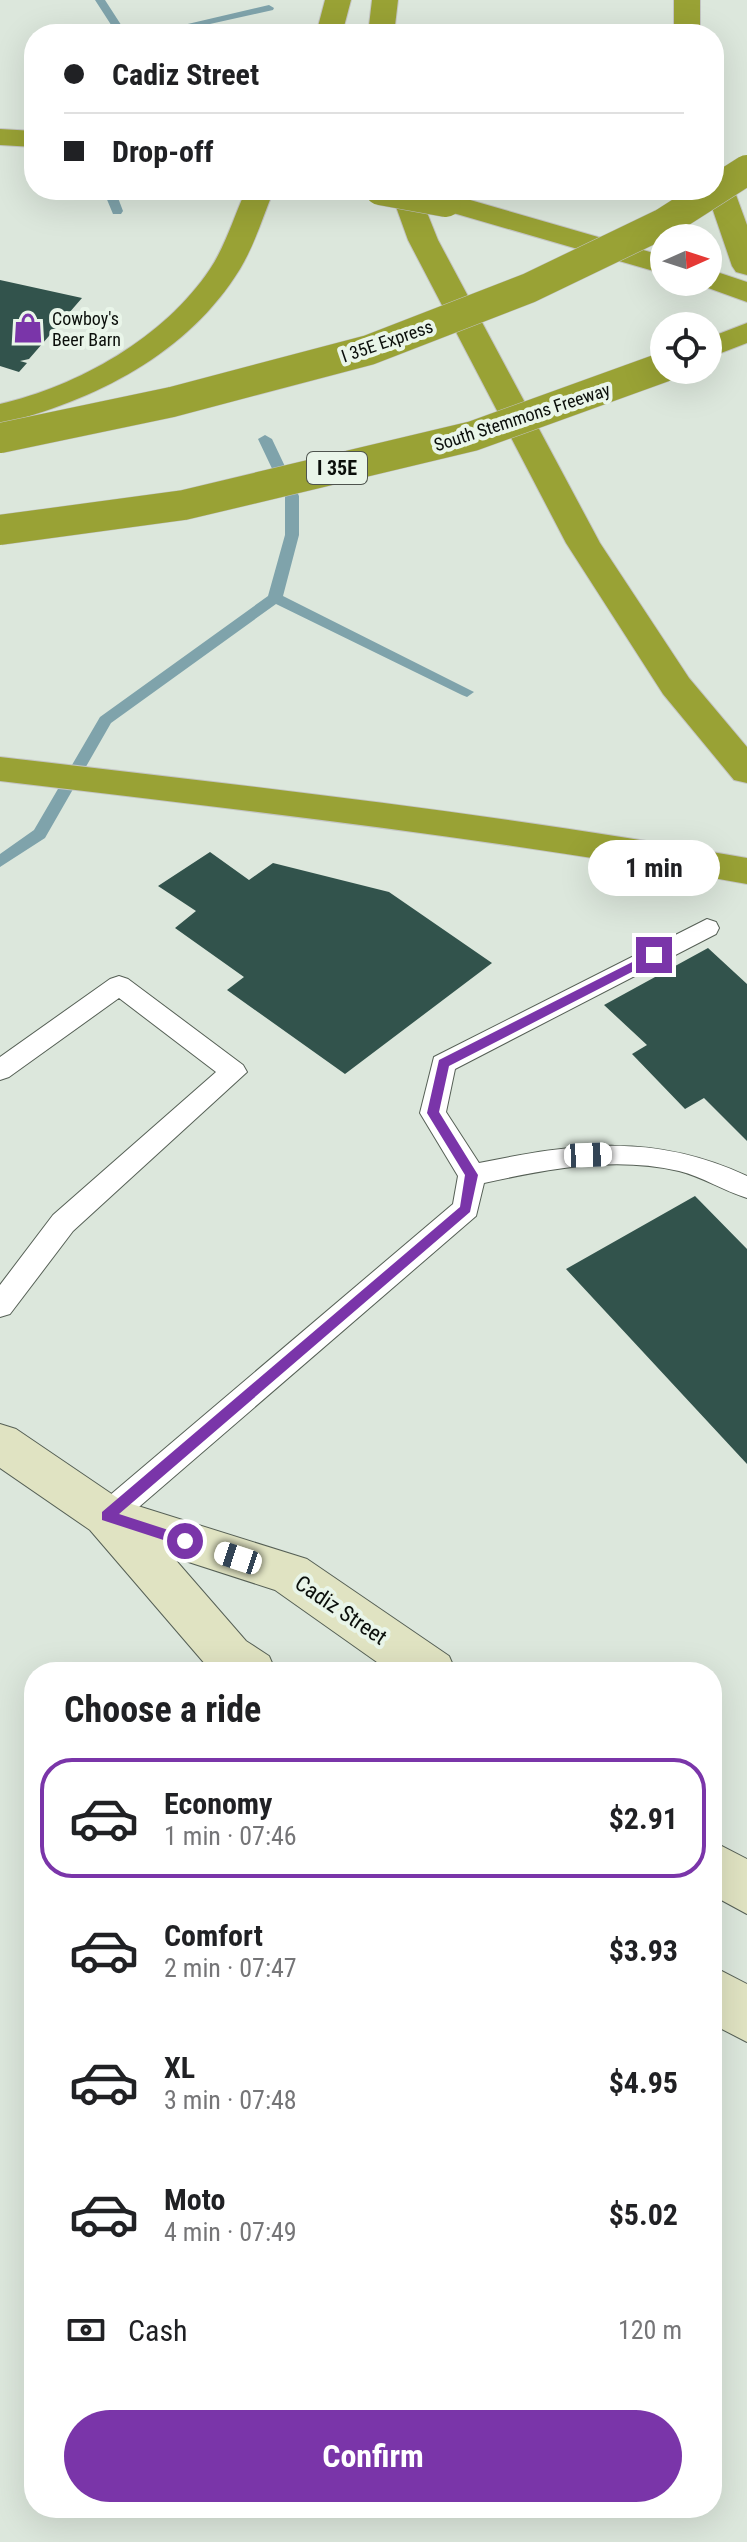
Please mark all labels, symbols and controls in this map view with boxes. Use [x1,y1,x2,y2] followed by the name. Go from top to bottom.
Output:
[112,57,259,92] text: Cadiz Street
[112,134,214,169] text: Drop-off
[650,224,722,296] north arrow
[650,224,722,384] map controls
[52,308,121,350] place label: Cowboy's Beer Barn
[11,311,45,345] shop icon: Cowboy's Beer Barn
[650,312,722,384] button: locate
[338,316,436,366] street label: I 35E Express
[431,378,613,455] street label: South Stemmons Freeway
[307,452,367,484] road number: I 35E
[588,839,720,895] callout: 1 min
[625,853,683,883] text: 1 min
[636,937,672,973] route end
[564,1142,612,1168] car
[167,1523,203,1559] route start
[211,1539,265,1577] car
[290,1570,392,1650] street label: Cadiz Street
[64,1689,261,1731] text: Choose a ride
[68,1782,140,1854] icon: car
[164,1786,272,1821] text: Economy
[609,1801,678,1836] text: $2.91
[164,1821,297,1851] text: 1 min · 07:46
[68,1914,140,1986] icon: car
[164,1918,263,1953] text: Comfort
[609,1933,678,1968] text: $3.93
[164,1953,297,1983] text: 2 min · 07:47
[68,2046,140,2118] icon: car
[164,2050,195,2085] text: XL
[609,2065,678,2100] text: $4.95
[164,2085,297,2115] text: 3 min · 07:48
[68,2178,140,2250] icon: car
[164,2182,225,2217] text: Moto
[609,2197,678,2232] text: $5.02
[164,2217,297,2247] text: 4 min · 07:49
[64,2308,108,2352] icon: cash
[128,2313,188,2348] text: Cash
[618,2315,682,2345] text: 120 m
[64,2410,682,2502] button: Confirm

